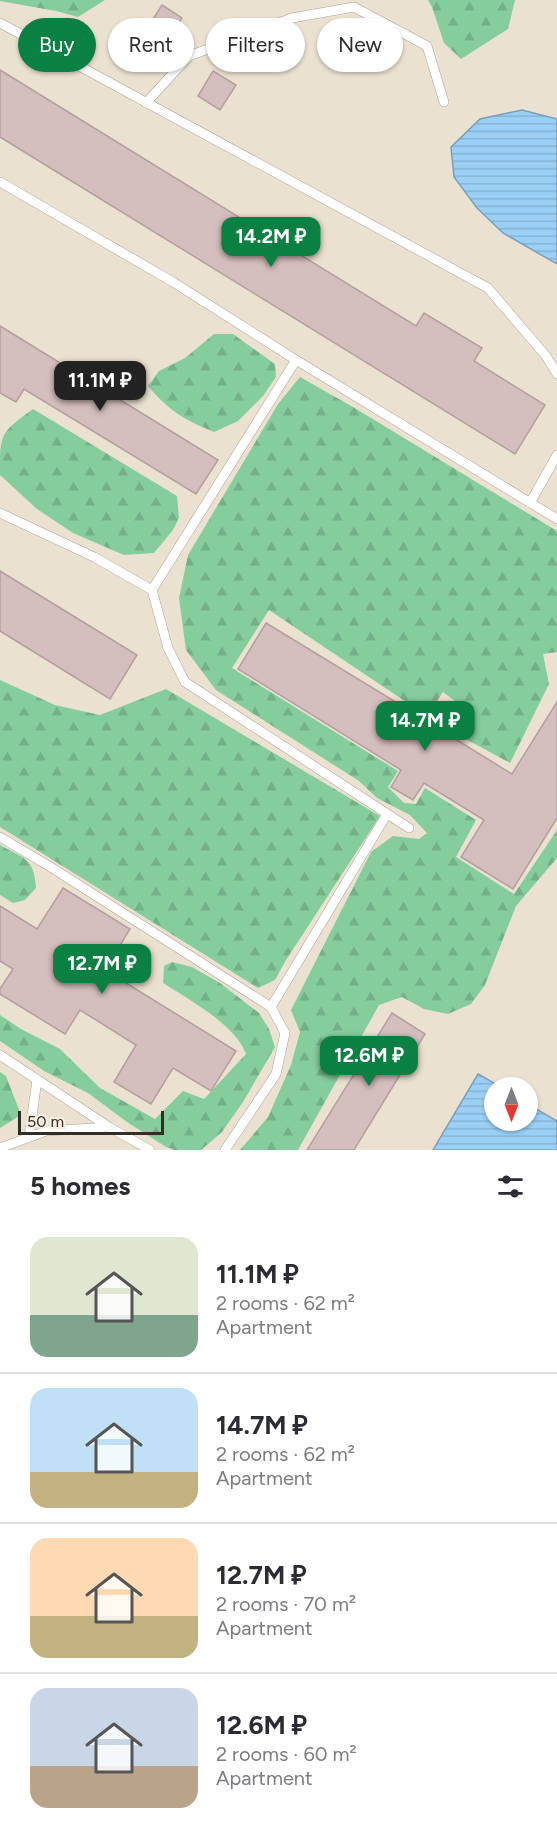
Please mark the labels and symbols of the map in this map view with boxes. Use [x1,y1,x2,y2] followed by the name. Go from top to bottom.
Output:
[216,217,326,268] pin: 14.2M ₽
[45,361,155,412] pin: 11.1M ₽
[370,701,480,752] pin: 14.7M ₽
[47,944,157,995] pin: 12.7M ₽
[314,1036,424,1087] pin: 12.6M ₽
[484,1077,538,1131] north arrow
[18,1108,164,1136] scale bar

